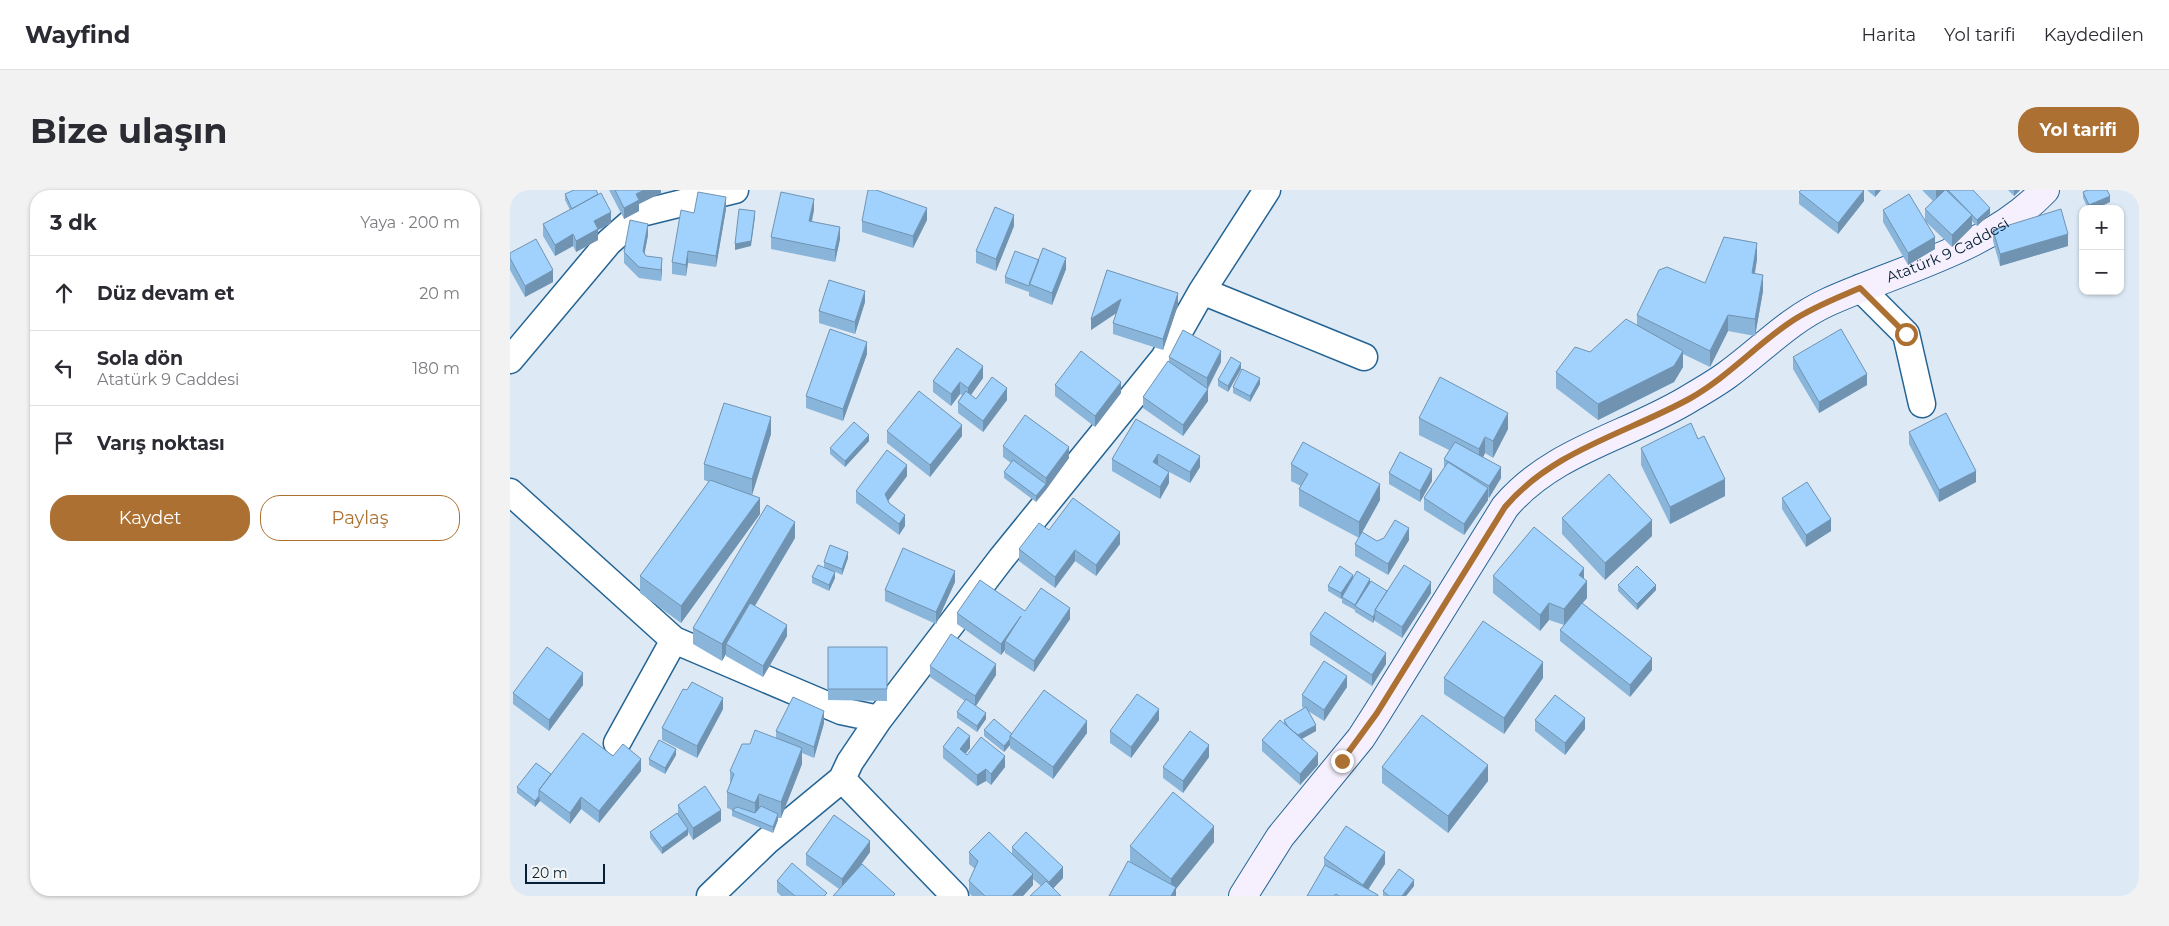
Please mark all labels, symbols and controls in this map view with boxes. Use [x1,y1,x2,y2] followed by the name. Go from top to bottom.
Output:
[25,20,130,49] text: Wayfind
[1861,24,1916,46] text: Harita
[1944,24,2016,46] text: Yol tarifi
[2044,24,2144,46] text: Kaydedilen
[2018,107,2139,153] button: Yol tarifi
[30,109,228,152] text: Bize ulaşın
[2079,205,2124,295] map controls
[2079,205,2124,250] button: +
[50,210,97,235] text: 3 dk
[360,213,460,232] text: Yaya · 200 m
[1883,213,2013,287] street label: Atatürk 9 Caddesi
[2079,250,2124,295] button: −
[50,279,78,307] icon: ahead
[97,282,235,305] text: Düz devam et
[419,284,460,303] text: 20 m
[1895,323,1918,346] route start
[97,347,183,370] text: Sola dön
[50,354,78,382] icon: left
[412,359,460,378] text: 180 m
[97,370,239,389] text: Atatürk 9 Caddesi
[50,429,78,457] icon: arrive
[97,432,225,455] text: Varış noktası
[50,495,250,541] button: Kaydet
[260,495,460,541] button: Paylaş
[1331,750,1354,773] route end
[525,861,605,884] scale bar
[532,864,568,882] text: 20 m

